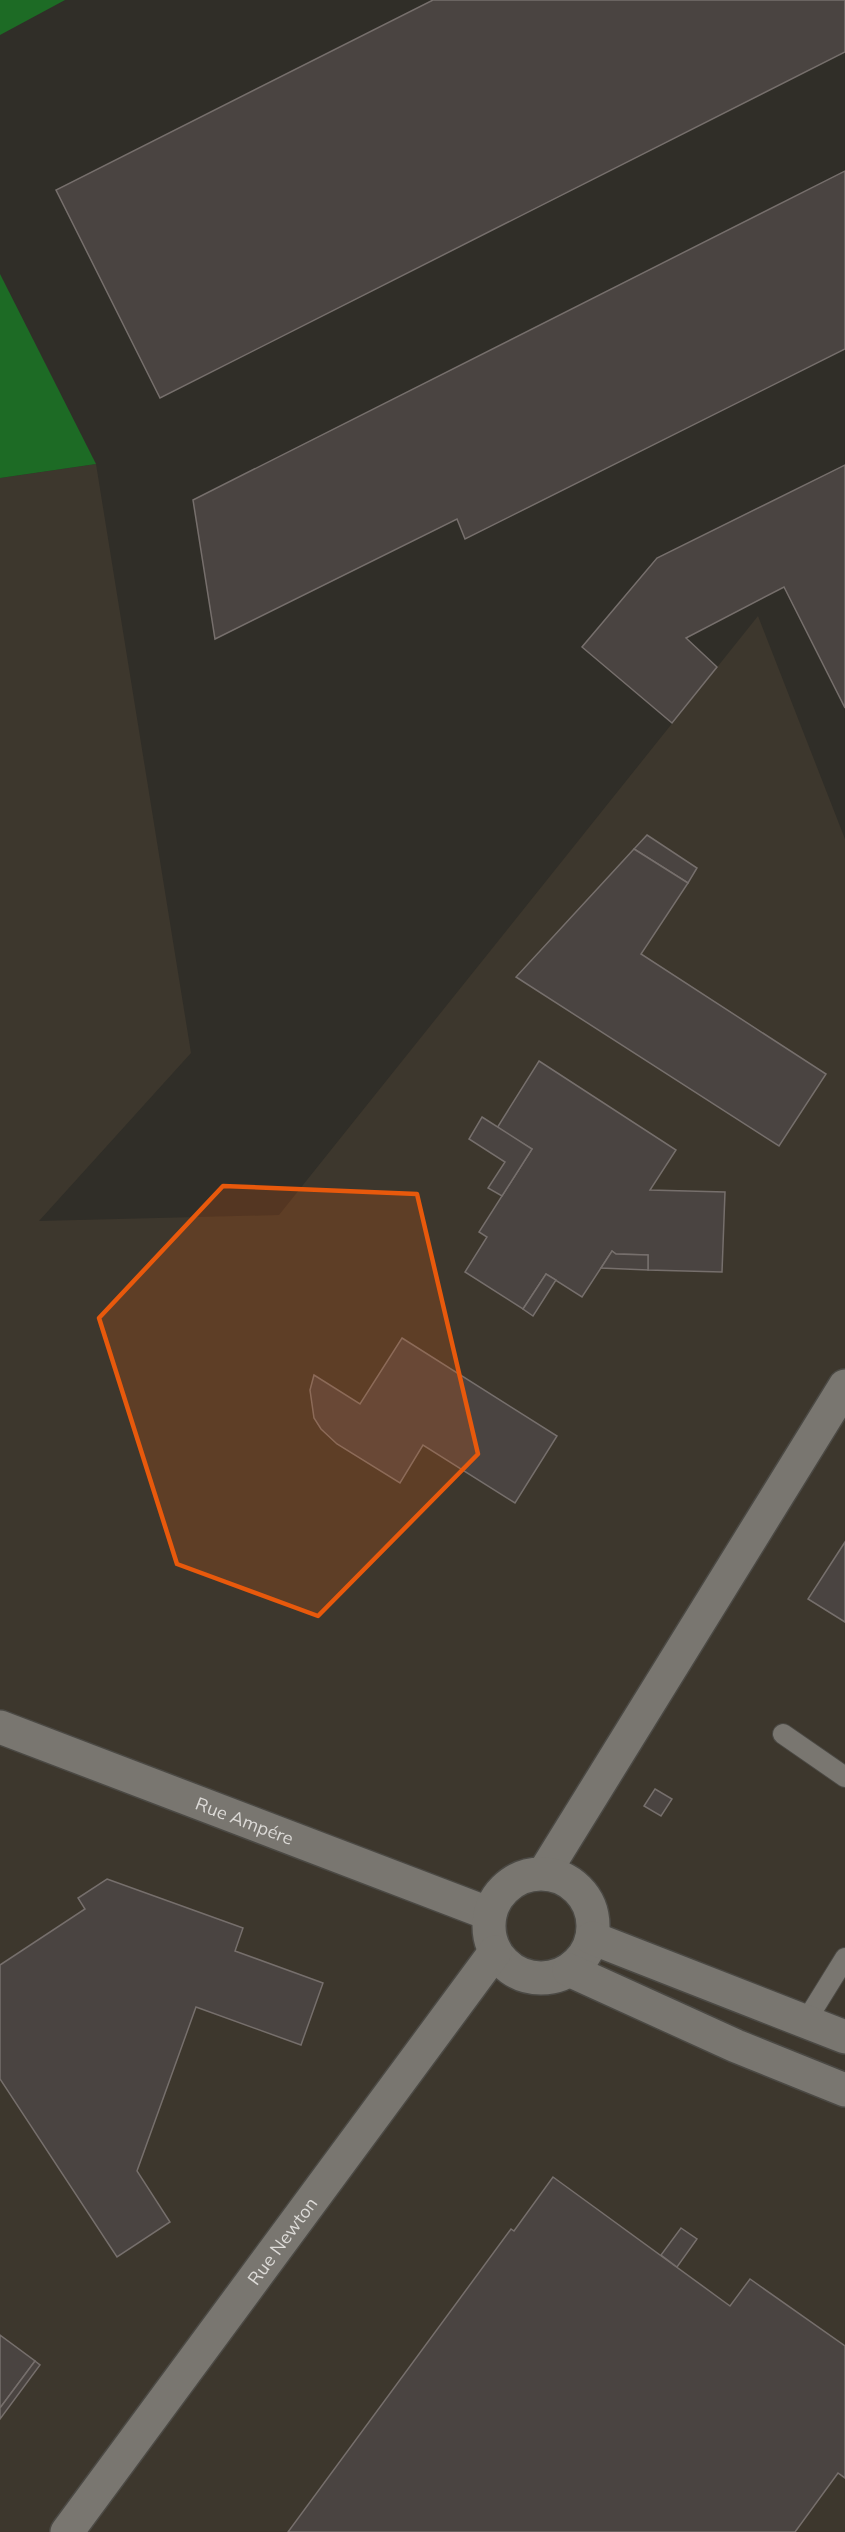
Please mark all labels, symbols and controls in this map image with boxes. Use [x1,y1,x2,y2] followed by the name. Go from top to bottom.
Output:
[192,1791,297,1850] street label: Rue Ampére
[242,2192,322,2289] street label: Rue Newton

